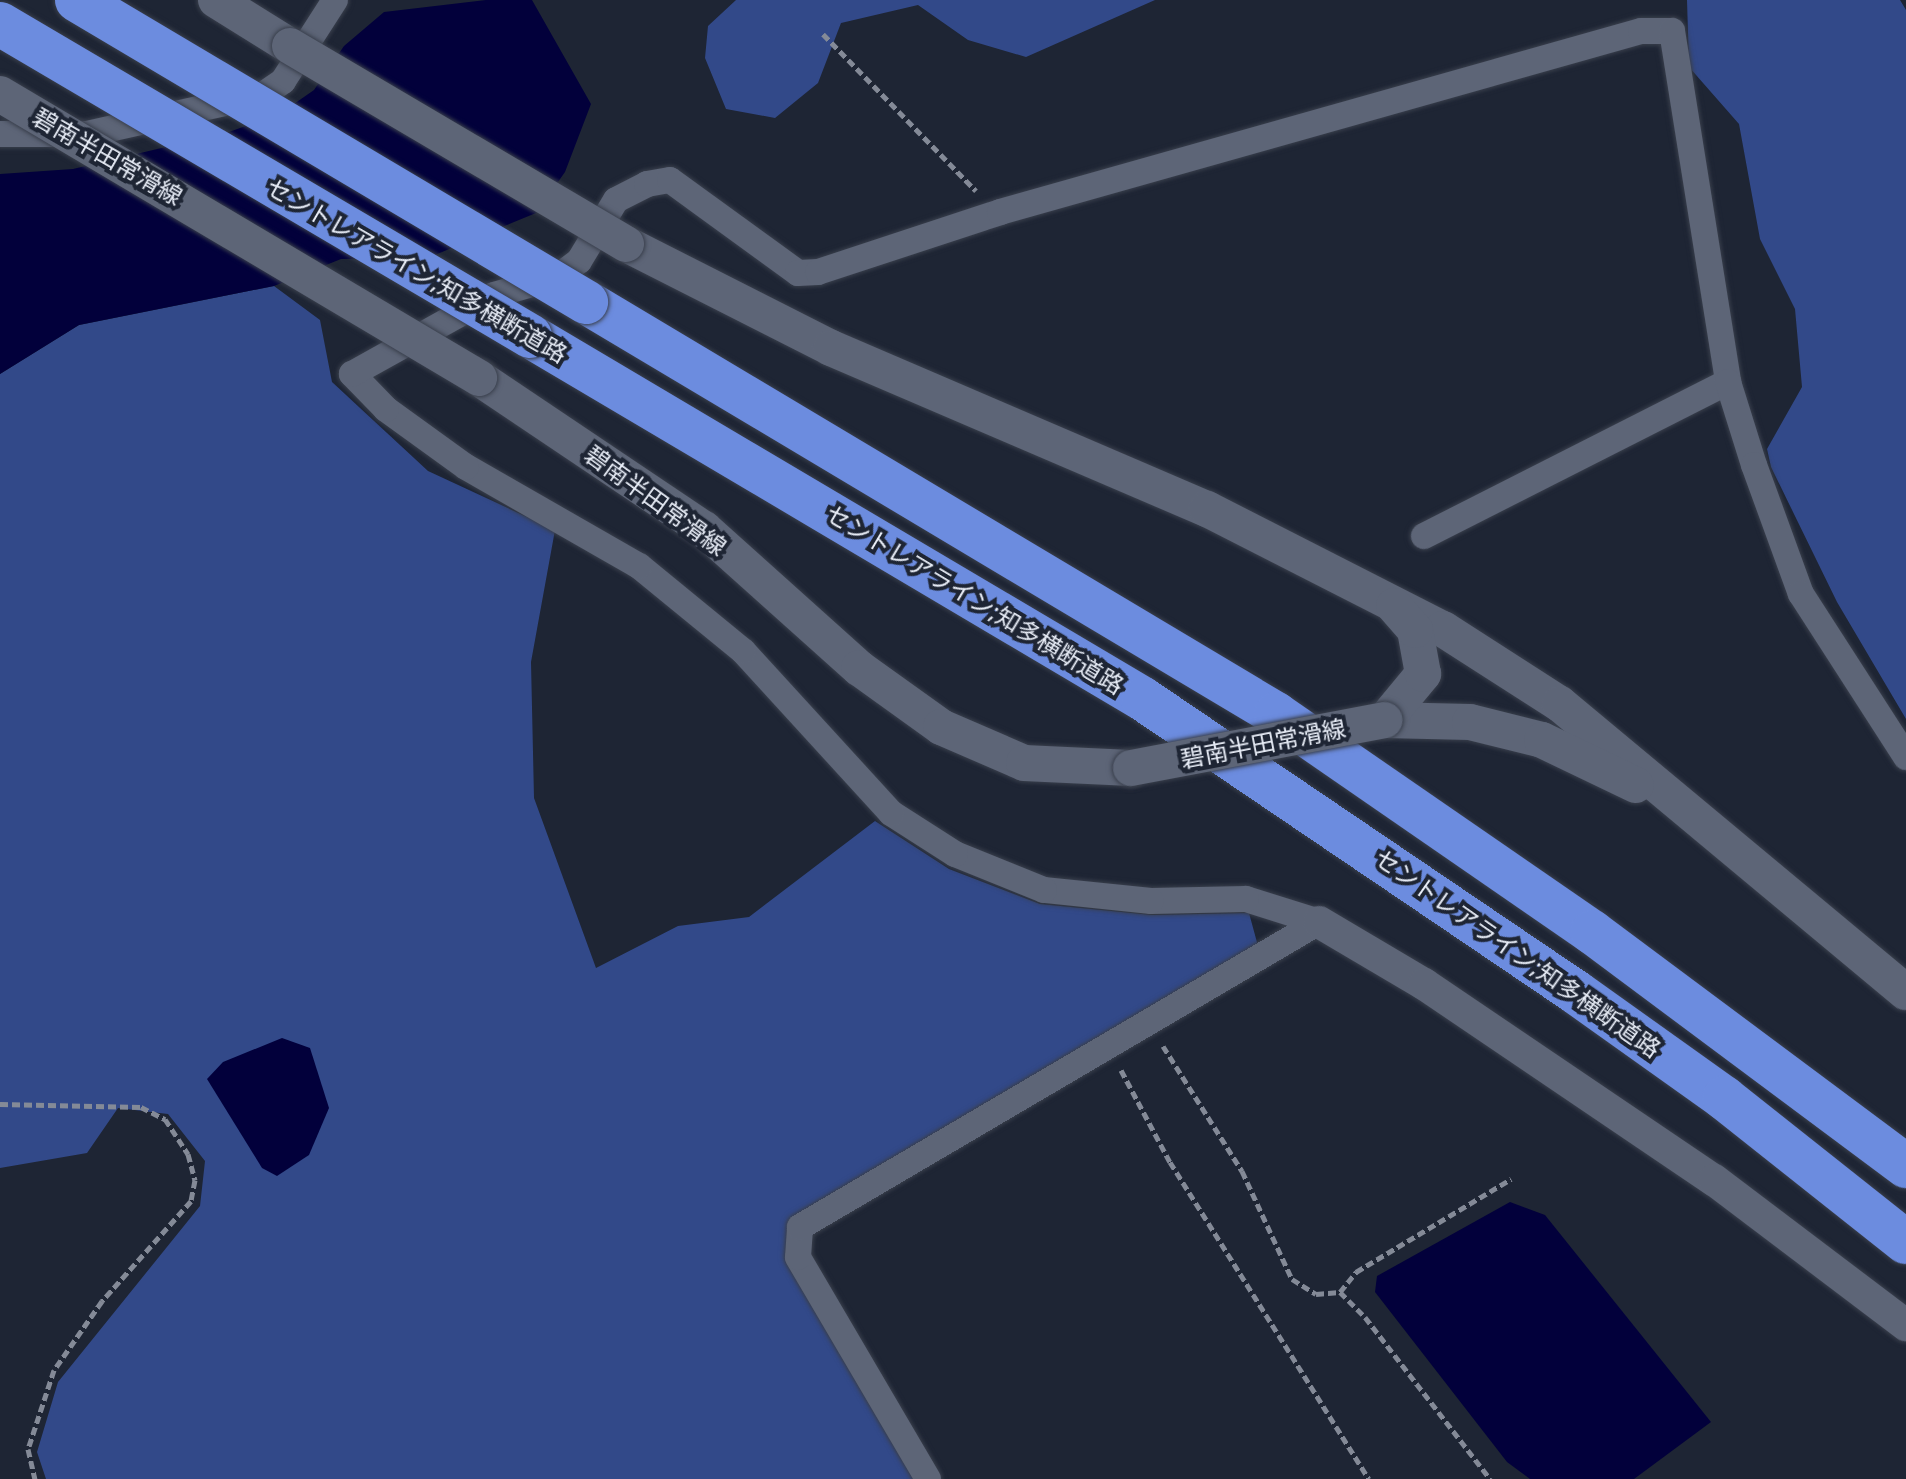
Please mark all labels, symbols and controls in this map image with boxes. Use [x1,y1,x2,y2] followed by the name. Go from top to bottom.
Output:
[28,102,188,210] street label: 碧南半田常滑線
[262,172,572,368] street label: セントレアライン;知多横断道路
[580,439,732,561] street label: 碧南半田常滑線
[821,498,1129,700] street label: セントレアライン;知多横断道路
[1178,713,1348,773] street label: 碧南半田常滑線
[1369,843,1667,1063] street label: セントレアライン;知多横断道路

